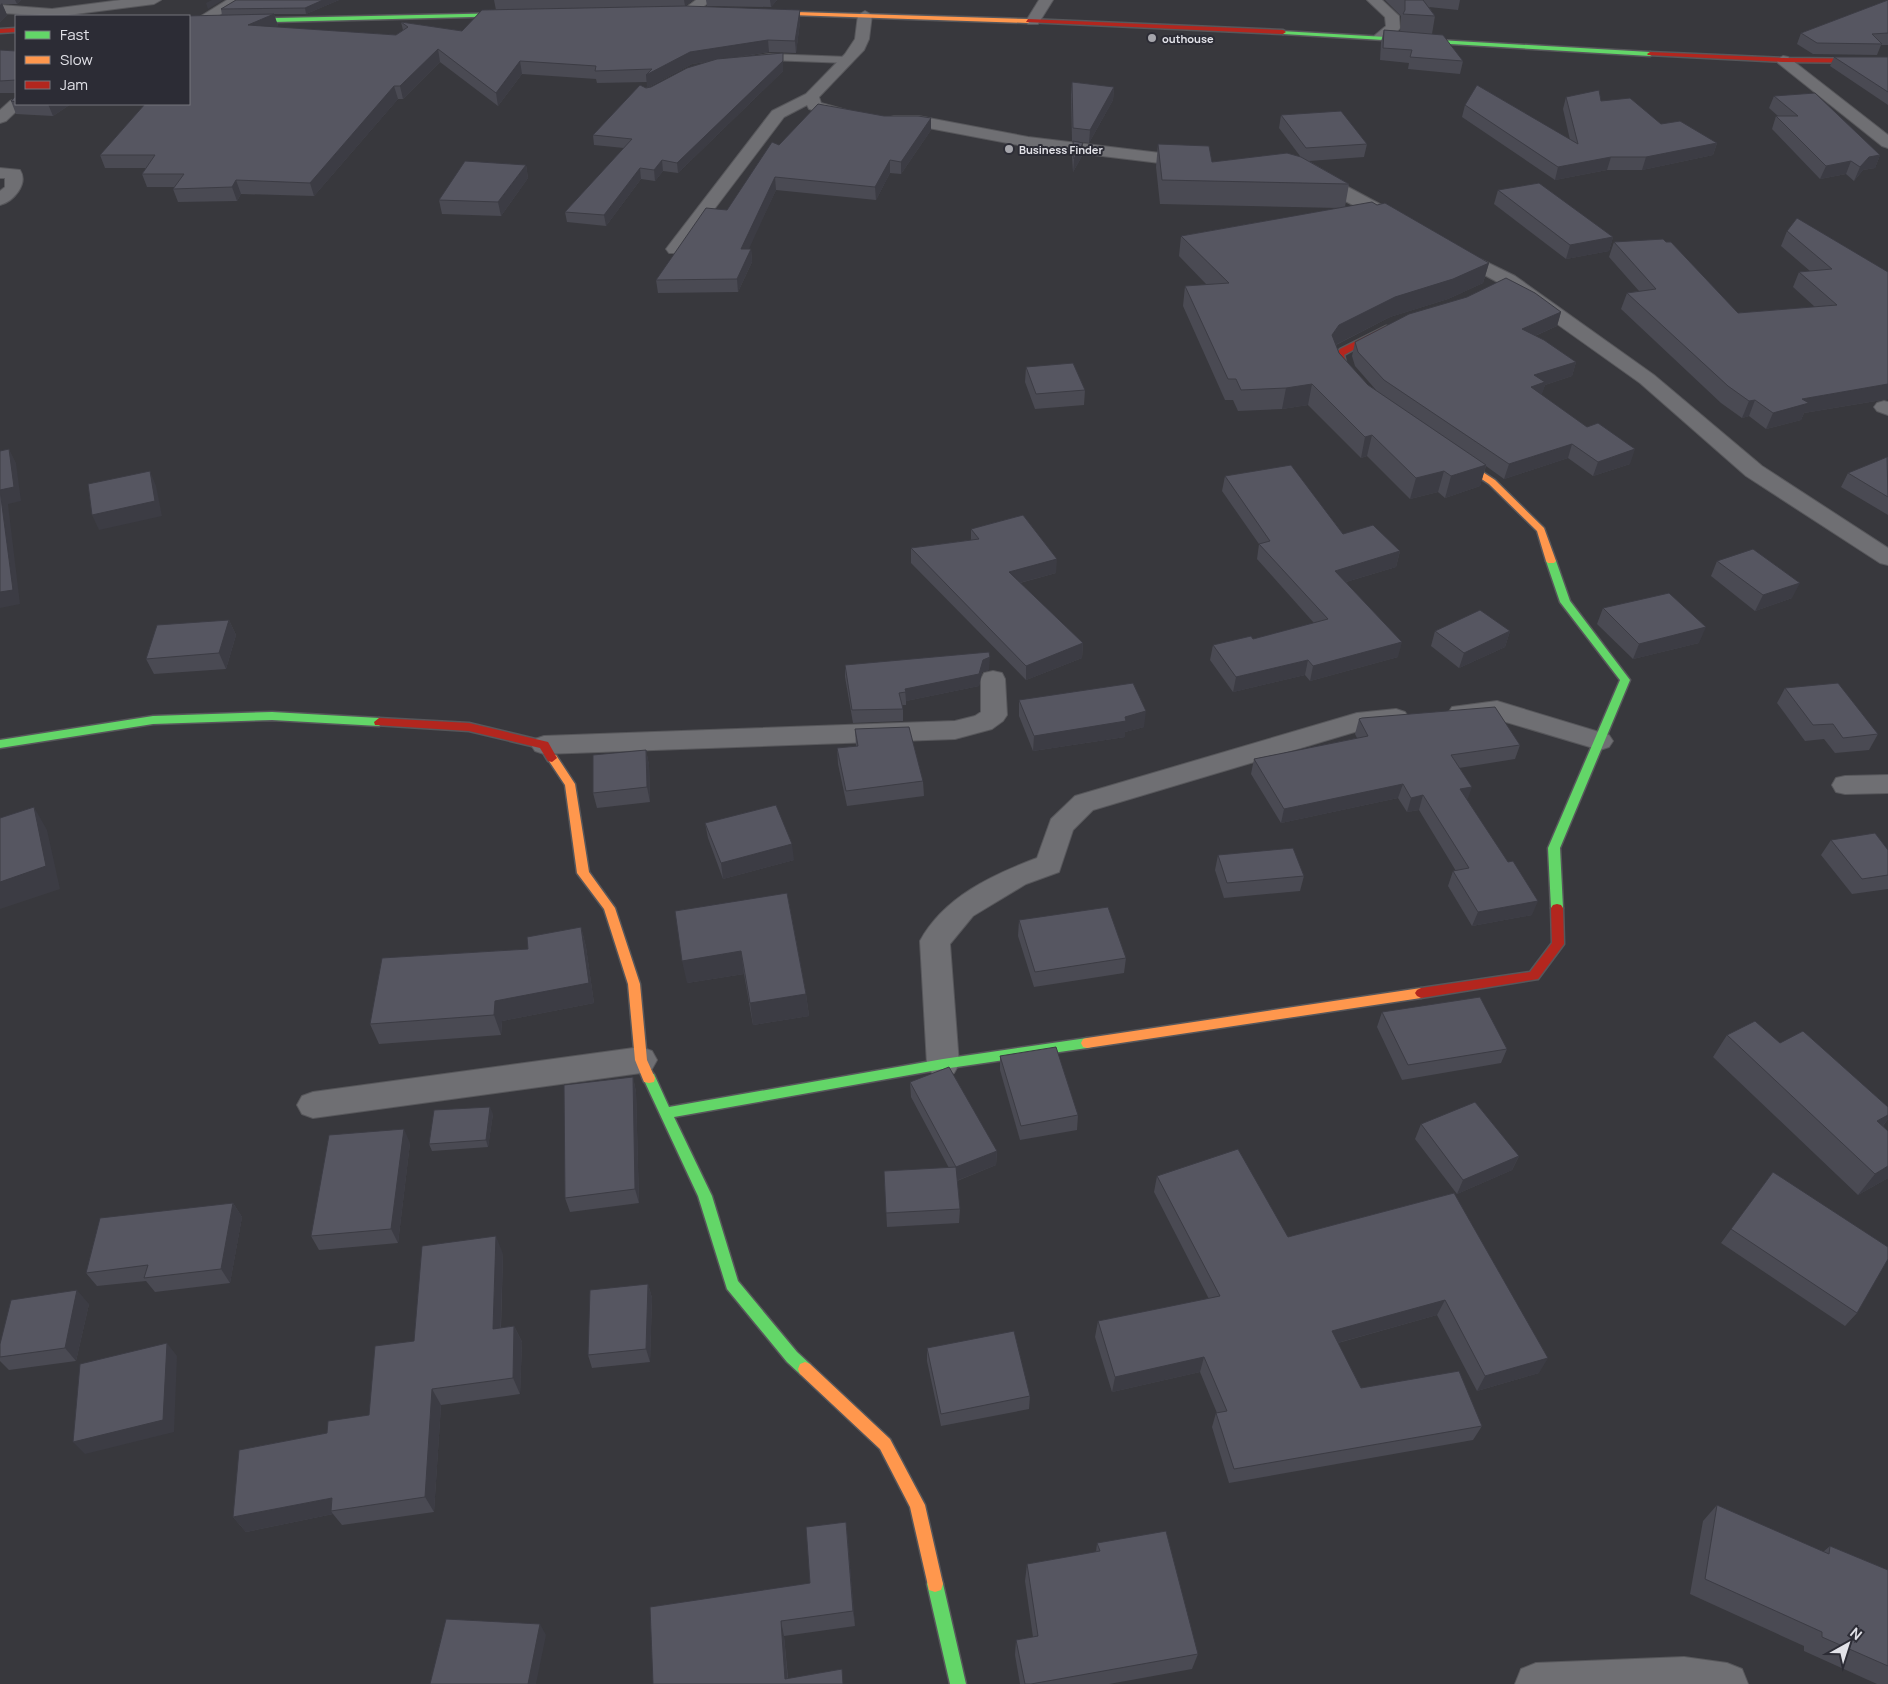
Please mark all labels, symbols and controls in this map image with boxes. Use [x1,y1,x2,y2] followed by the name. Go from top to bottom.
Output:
[15,15,190,105] legend
[60,24,89,45] text: Fast
[1162,31,1214,46] place label: outhouse
[1146,32,1158,44] marker: outhouse
[60,49,93,70] text: Slow
[60,74,88,95] text: Jam
[1019,142,1103,157] place label: Business Finder
[1003,143,1015,155] marker: Business Finder
[1823,1619,1873,1669] north arrow
[1847,1623,1866,1644] text: N

